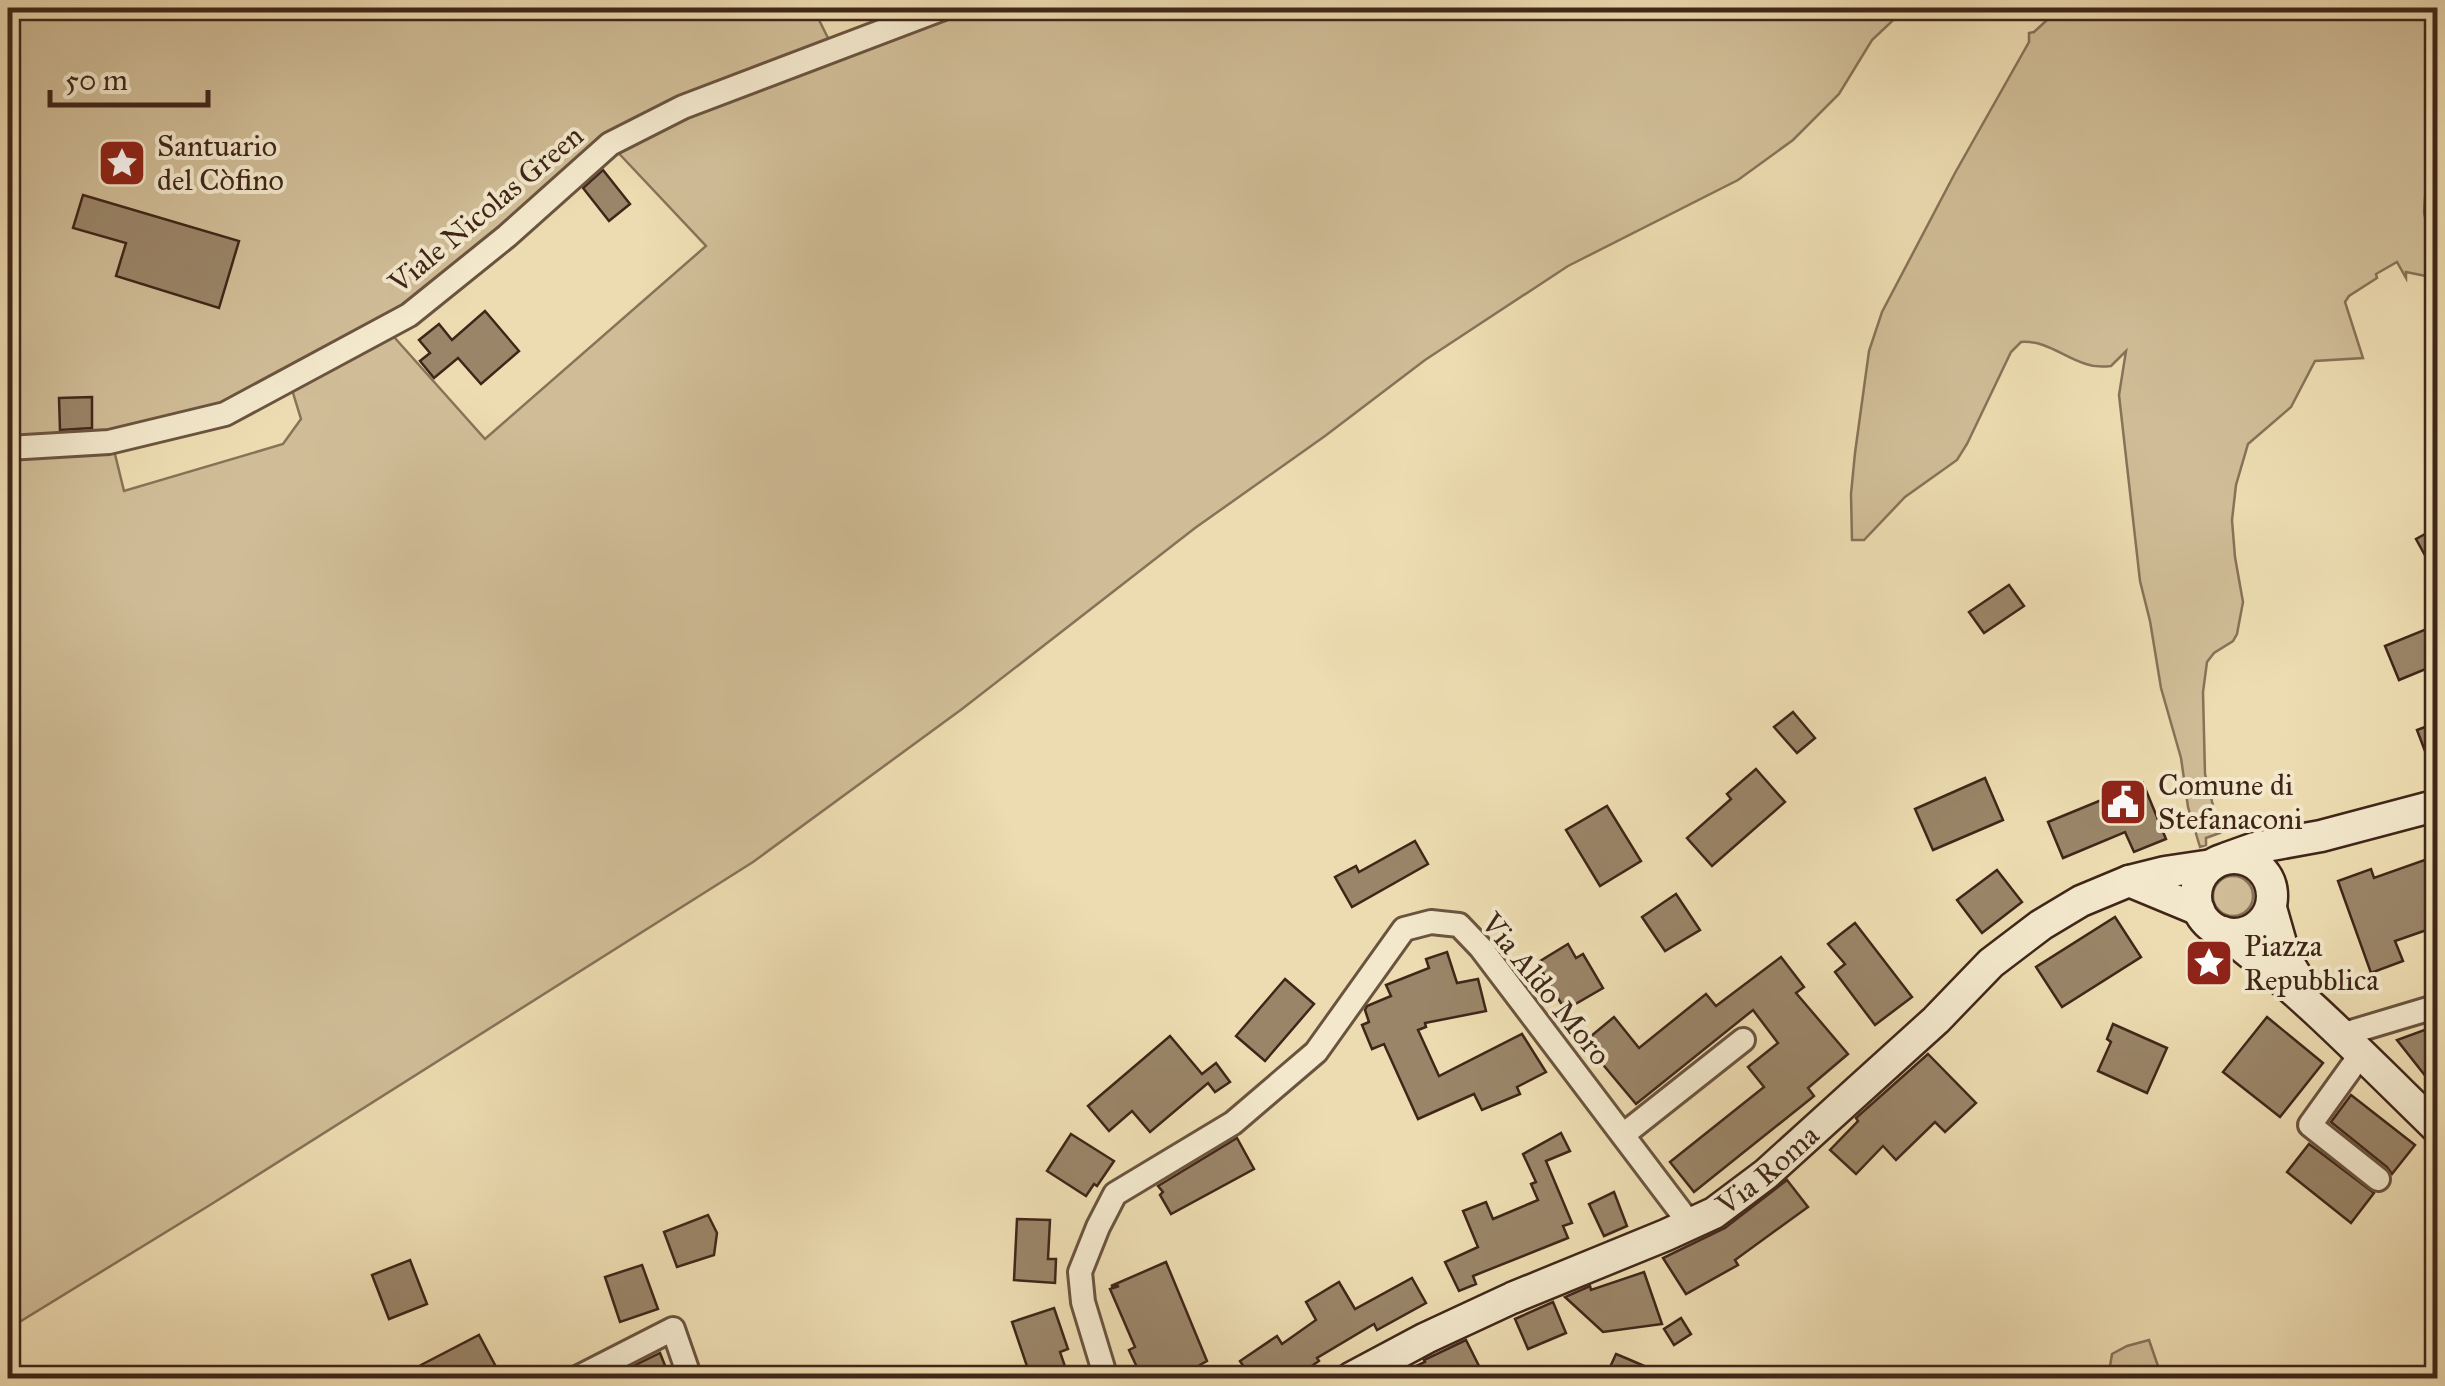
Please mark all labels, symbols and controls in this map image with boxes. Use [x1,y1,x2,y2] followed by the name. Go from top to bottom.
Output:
[50,45,208,107] scale bar
[65,62,128,98] text: 50 m
[381,117,590,301] street label: Viale Nicolas Green
[157,128,284,198] place label: Santuario del Còfino
[96,137,148,189] place icon: Santuario del Còfino
[2158,767,2303,837] place label: Comune di Stefanaconi
[2097,776,2149,828] public building icon: Comune di Stefanaconi
[1473,905,1618,1072] street label: Via Aldo Moro
[2244,928,2379,998] place label: Piazza Repubblica
[2183,937,2235,989] place icon: Piazza Repubblica
[1709,1117,1827,1223] street label: Via Roma

